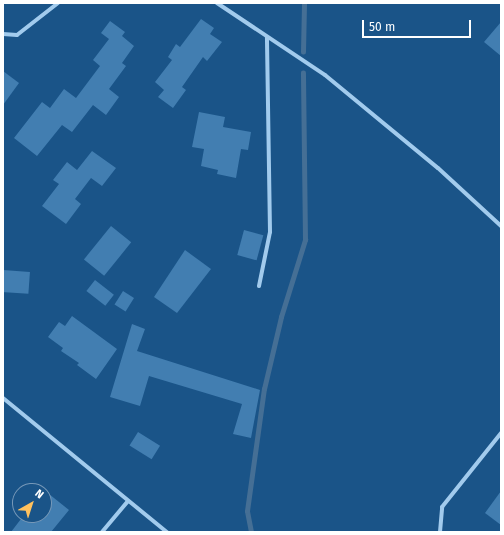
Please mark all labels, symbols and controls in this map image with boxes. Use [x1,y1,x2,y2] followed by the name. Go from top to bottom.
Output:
[364,12,473,38] scale bar
[369,20,395,34] text: 50 m
[12,483,52,523] north arrow
[32,487,46,501] text: N

